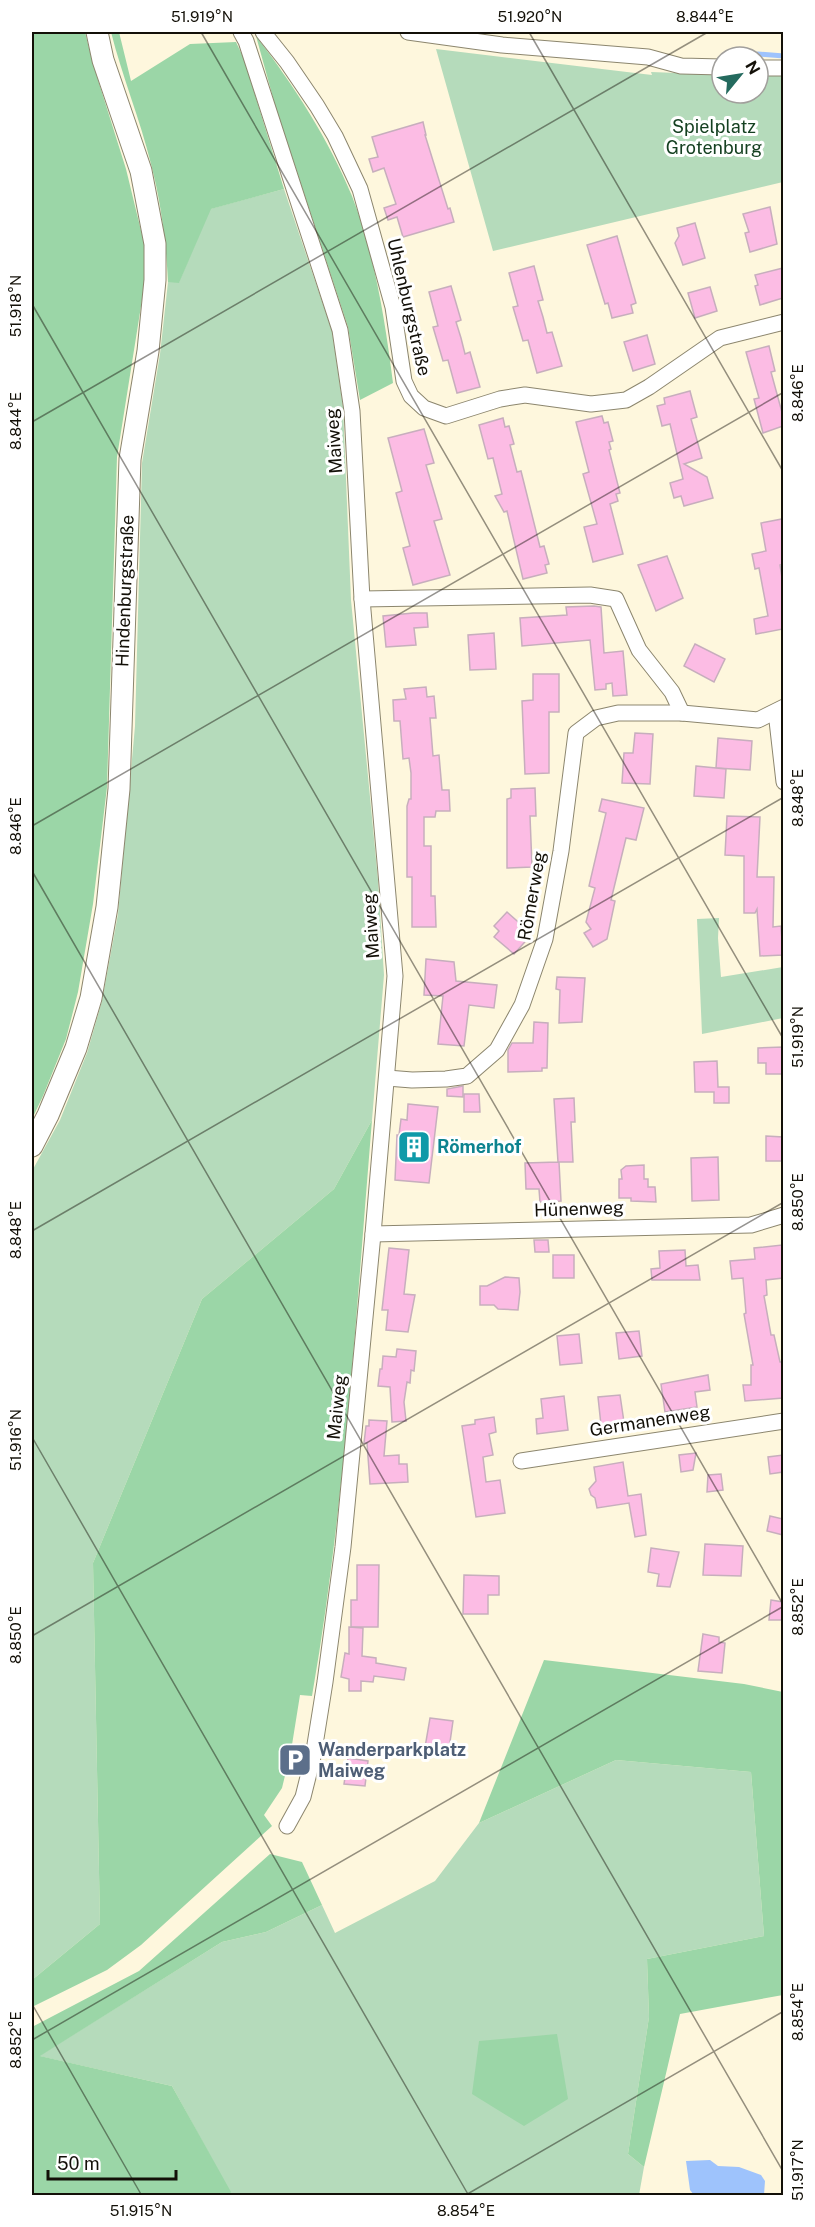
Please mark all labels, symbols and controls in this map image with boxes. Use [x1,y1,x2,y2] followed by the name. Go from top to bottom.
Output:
[171,8,233,25] text: 51.919°N
[498,8,562,25] text: 51.920°N
[676,8,734,25] text: 8.844°E
[710,45,770,105] north arrow
[741,58,764,78] text: N
[666,116,762,158] park label: Spielplatz Grotenburg
[383,236,436,378] street label: Uhlenburgstraße
[7,275,24,337] text: 51.918°N
[789,364,806,422] text: 8.846°E
[7,392,24,450] text: 8.844°E
[321,408,346,474] street label: Maiweg
[111,514,138,667] street label: Hindenburgstraße
[789,769,806,827] text: 8.848°E
[7,797,24,855] text: 8.846°E
[513,850,550,942] street label: Römerweg
[358,893,383,959] street label: Maiweg
[789,1006,806,1068] text: 51.919°N
[396,1129,432,1165] building icon: Römerhof
[437,1136,521,1157] place label: Römerhof
[789,1173,806,1231] text: 8.850°E
[534,1196,624,1221] street label: Hünenweg
[7,1201,24,1259] text: 8.848°E
[323,1373,350,1441] street label: Maiweg
[588,1401,712,1440] street label: Germanenweg
[7,1409,24,1471] text: 51.916°N
[789,1578,806,1636] text: 8.852°E
[7,1606,24,1664] text: 8.850°E
[318,1739,466,1781] place label: Wanderparkplatz Maiweg
[277,1742,313,1778] parking icon: Wanderparkplatz Maiweg
[789,1983,806,2041] text: 8.854°E
[7,2011,24,2069] text: 8.852°E
[789,2139,806,2201] text: 51.917°N
[48,2143,176,2181] scale bar
[57,2153,100,2174] text: 50 m
[110,2202,172,2219] text: 51.915°N
[437,2202,495,2219] text: 8.854°E

